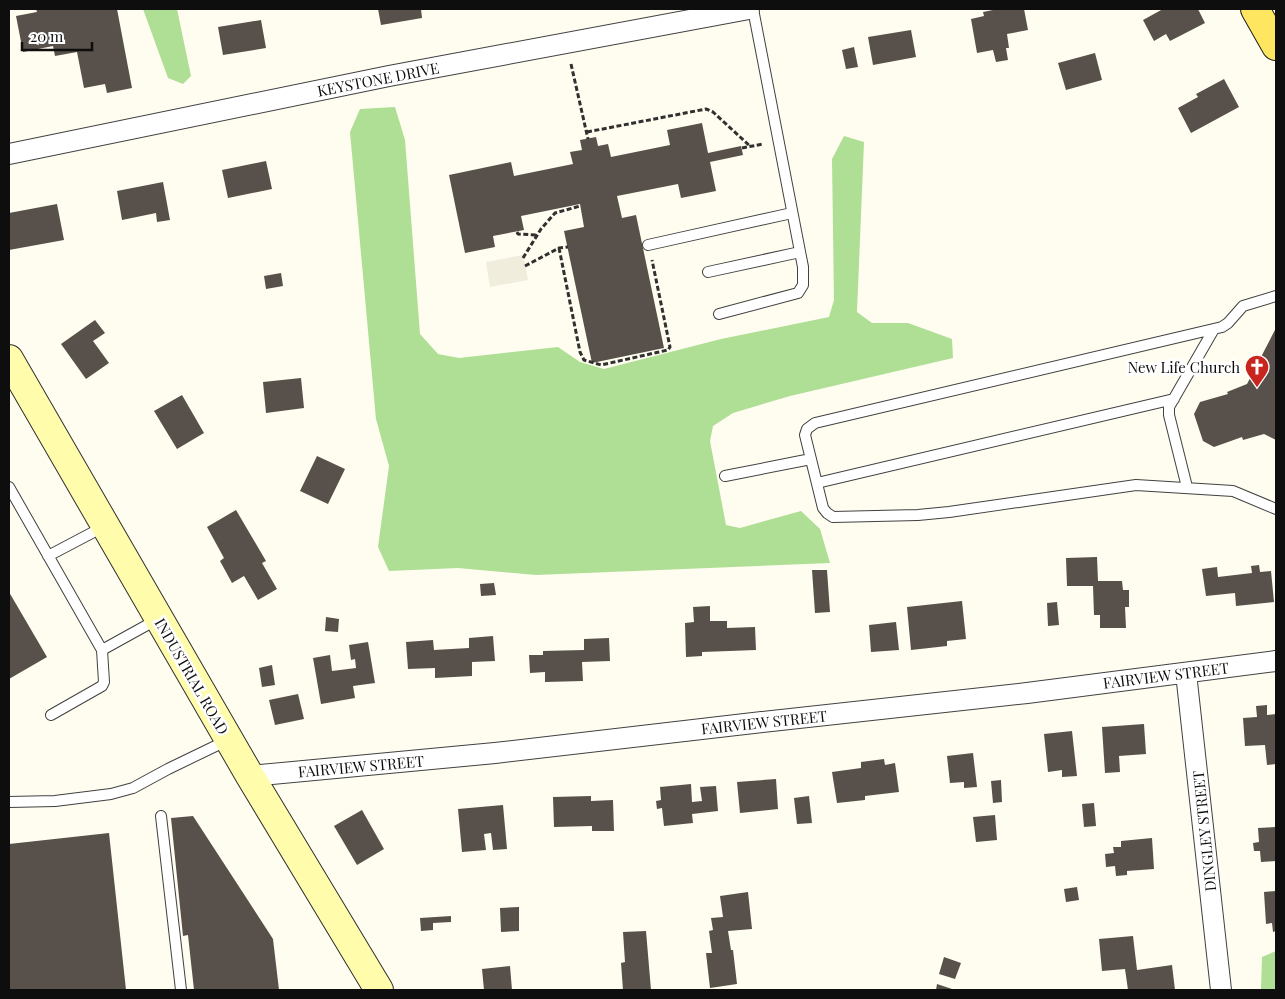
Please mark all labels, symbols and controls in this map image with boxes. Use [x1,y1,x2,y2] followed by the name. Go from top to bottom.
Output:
[22,20,92,52] scale bar
[30,26,64,46] text: 20 m
[315,57,441,101] street label: KEYSTONE DRIVE
[1244,354,1270,388] church icon: New Life Church
[1128,357,1240,377] place label: New Life Church
[151,614,234,738] street label: INDUSTRIAL ROAD
[1102,657,1230,693] street label: FAIRVIEW STREET
[700,705,828,739] street label: FAIRVIEW STREET
[297,751,425,781] street label: FAIRVIEW STREET
[1188,769,1220,893] street label: DINGLEY STREET

